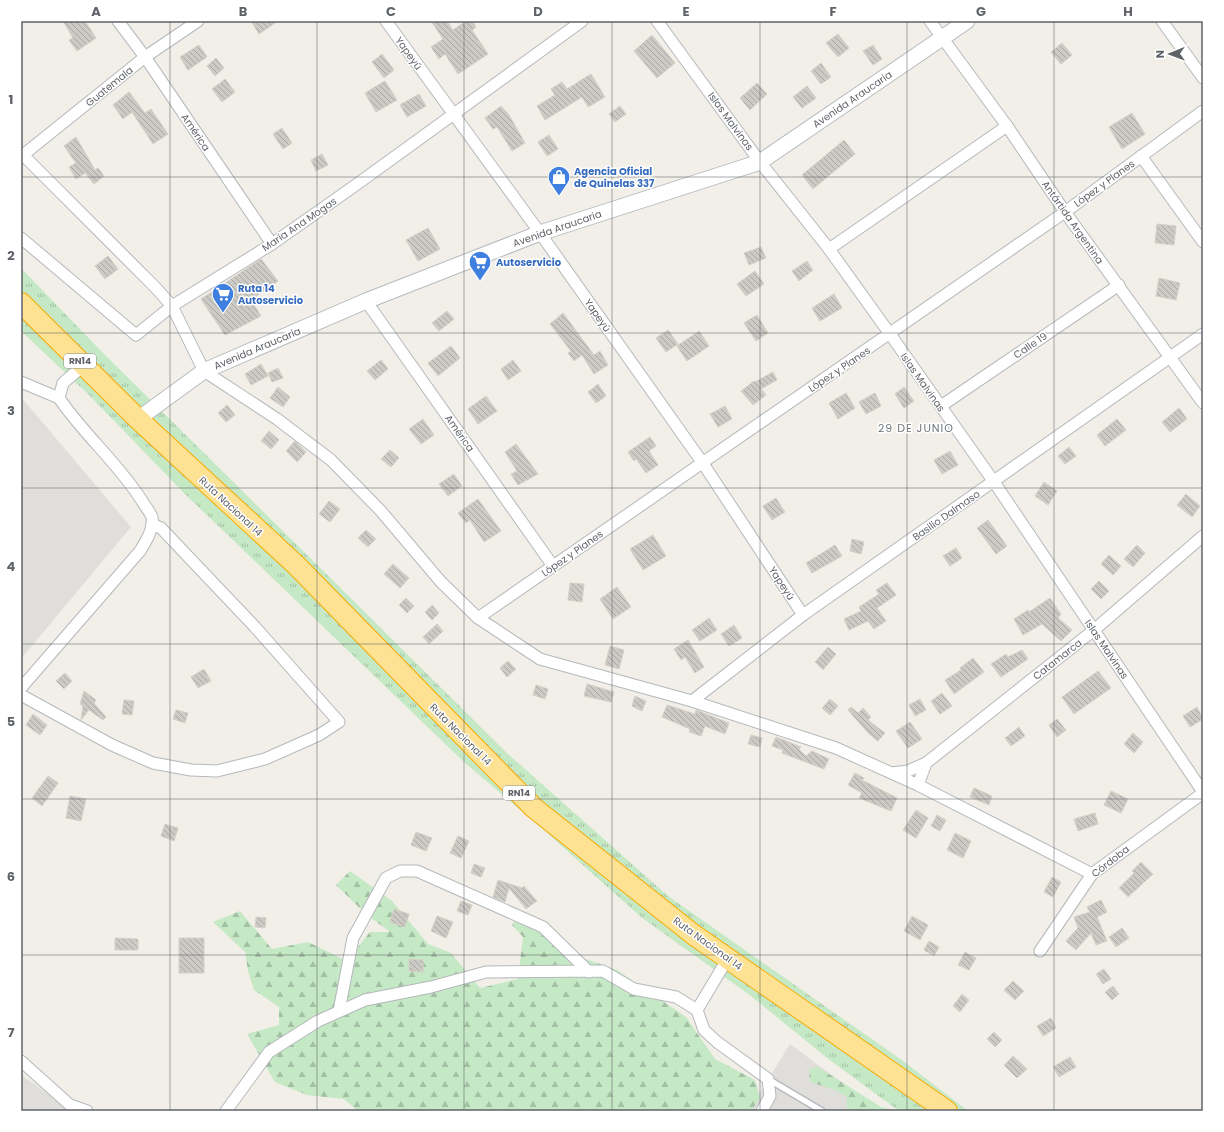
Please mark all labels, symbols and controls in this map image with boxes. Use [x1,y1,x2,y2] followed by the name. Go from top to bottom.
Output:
[91,2,101,21] text: A
[239,2,248,21] text: B
[386,2,396,21] text: C
[533,2,543,21] text: D
[682,2,690,21] text: E
[829,2,837,21] text: F
[976,2,986,21] text: G
[1123,2,1133,21] text: H
[391,34,426,73] street label: Yapeyú
[1150,34,1190,74] north arrow
[1152,50,1168,58] text: N
[82,63,136,110] street label: Guatemala
[810,67,895,132] street label: Avenida Araucaria
[704,89,757,154] street label: Islas Malvinas
[9,90,13,109] text: 1
[178,111,214,154] street label: América
[1071,156,1138,211] street label: López y Planes
[546,164,572,197] shop icon: Agencia Oficial de Quinelas 337
[574,164,655,191] place label: Agencia Oficial de Quinelas 337
[1038,178,1107,267] street label: Antártida Argentina
[259,194,340,255] street label: María Ana Mogas
[511,206,604,251] street label: Avenida Araucaria
[7,246,15,265] text: 2
[467,249,493,282] supermarket icon: Autoservicio
[496,255,562,270] place label: Autoservicio
[210,281,236,314] supermarket icon: Ruta 14 Autoservicio
[238,281,304,308] place label: Ruta 14 Autoservicio
[581,296,615,335] street label: Yapeyú
[211,323,303,374] street label: Avenida Araucaria
[1010,329,1050,362] street label: Calle 19
[805,343,873,396] street label: López y Planes
[897,350,949,415] street label: Islas Malvinas
[64,354,96,368] road number: RN14
[7,401,15,420] text: 3
[441,412,478,455] street label: América
[878,420,954,436] district label: 29 DE JUNIO
[196,473,266,540] street label: Ruta Nacional 14
[909,486,983,544] street label: Basilio Dalmaso
[538,527,606,580] street label: López y Planes
[7,557,16,576] text: 4
[765,563,798,603] street label: Yapeyú
[1081,616,1132,682] street label: Islas Malvinas
[1030,635,1085,683] street label: Catamarca
[426,700,495,769] street label: Ruta Nacional 14
[7,712,15,731] text: 5
[503,786,535,800] road number: RN14
[1088,842,1132,881] street label: Córdoba
[7,867,15,886] text: 6
[670,913,745,974] street label: Ruta Nacional 14
[8,1023,15,1042] text: 7

